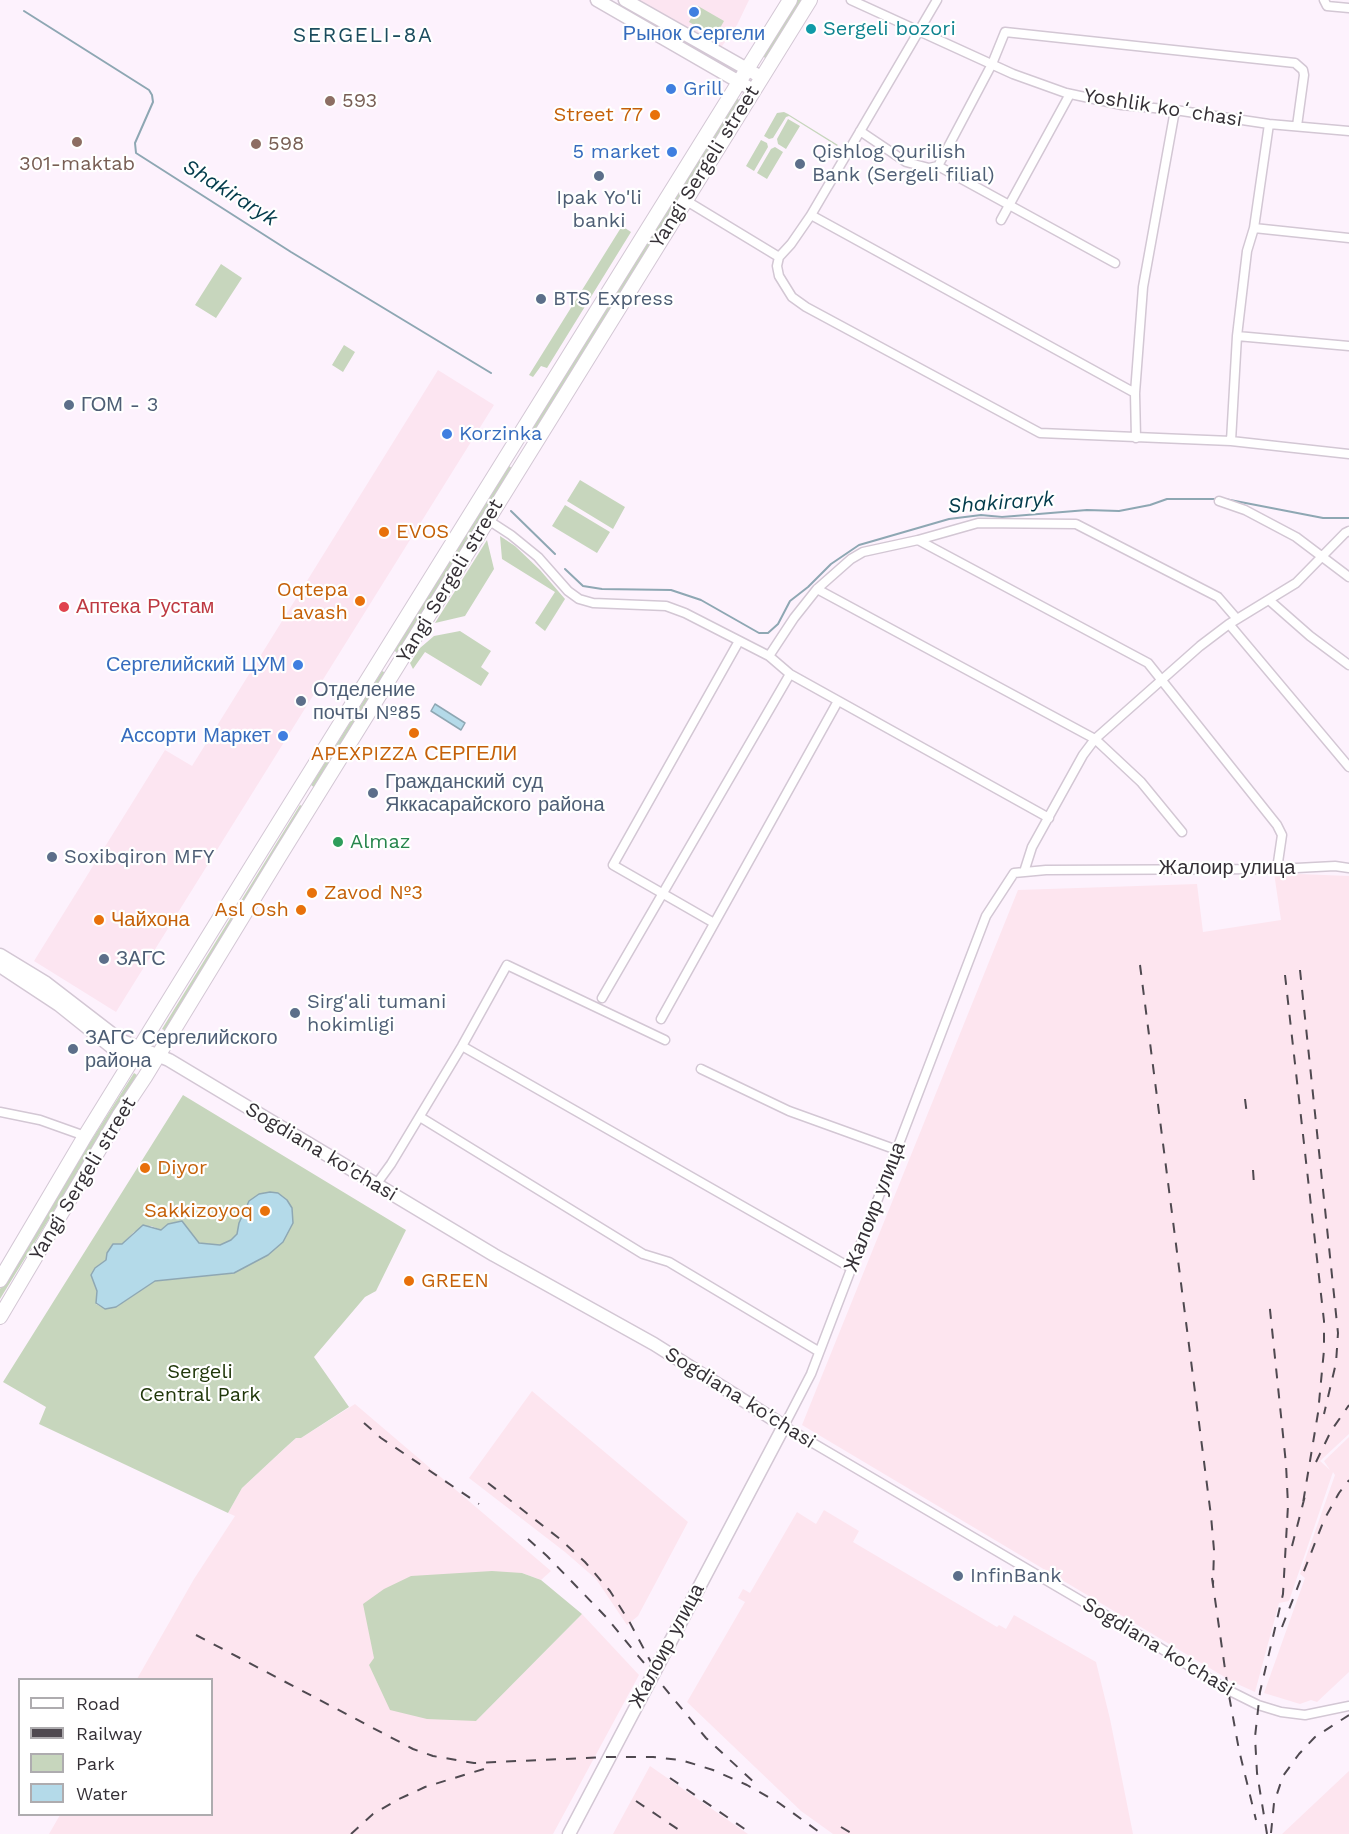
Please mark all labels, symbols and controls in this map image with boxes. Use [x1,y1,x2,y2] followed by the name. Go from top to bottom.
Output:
[687,5,701,19] marker: Рынок Сергели
[823,17,956,41] place label: Sergeli bozori
[623,22,765,46] place label: Рынок Сергели
[804,22,818,36] marker: Sergeli bozori
[293,23,433,49] district label: SERGELI-8A
[683,77,723,101] place label: Grill
[645,82,765,252] street label: Yangi Sergeli street
[664,82,678,96] marker: Grill
[1082,84,1244,132] street label: Yoshlik koʻchasi
[342,89,377,113] place label: 593
[323,94,337,108] marker: 593
[554,103,643,127] place label: Street 77
[648,108,662,122] marker: Street 77
[268,132,304,156] place label: 598
[70,135,84,149] marker: 301-maktab
[249,137,263,151] marker: 598
[572,140,660,164] place label: 5 market
[812,140,994,187] place label: Qishlog Qurilish Bank (Sergeli filial)
[665,145,679,159] marker: 5 market
[19,152,135,176] place label: 301-maktab
[178,154,282,232] water label: Shakiraryk
[793,157,807,171] marker: Qishlog Qurilish Bank (Sergeli filial)
[592,169,606,183] marker: Ipak Yo'li banki
[556,186,642,233] place label: Ipak Yo'li banki
[553,287,673,311] place label: BTS Express
[534,292,548,306] marker: BTS Express
[81,393,158,417] place label: ГОМ - 3
[62,398,76,412] marker: ГОМ - 3
[459,422,542,446] place label: Korzinka
[440,427,454,441] marker: Korzinka
[947,487,1055,519] water label: Shakiraryk
[392,495,508,667] street label: Yangi Sergeli street
[396,520,449,544] place label: EVOS
[377,525,391,539] marker: EVOS
[277,578,348,625] place label: Oqtepa Lavash
[353,594,367,608] marker: Oqtepa Lavash
[76,595,214,619] place label: Аптека Рустам
[57,600,71,614] marker: Аптека Рустам
[106,653,286,677] place label: Сергелийский ЦУМ
[291,658,305,672] marker: Сергелийский ЦУМ
[313,678,421,725] place label: Отделение почты №85
[294,694,308,708] marker: Отделение почты №85
[121,724,271,748] place label: Ассорти Маркет
[407,726,421,740] marker: APEXPIZZA СЕРГЕЛИ
[276,729,290,743] marker: Ассорти Маркет
[311,742,517,766] place label: APEXPIZZA СЕРГЕЛИ
[385,770,605,817] place label: Гражданский суд Яккасарайского района
[366,786,380,800] marker: Гражданский суд Яккасарайского района
[350,830,410,854] place label: Almaz
[331,835,345,849] marker: Almaz
[64,845,215,869] place label: Soxibqiron MFY
[45,850,59,864] marker: Soxibqiron MFY
[1159,856,1295,880] street label: Жалоир улица
[324,881,423,905] place label: Zavod №3
[305,886,319,900] marker: Zavod №3
[215,898,289,922] place label: Asl Osh
[294,903,308,917] marker: Asl Osh
[111,908,190,932] place label: Чайхона
[92,913,106,927] marker: Чайхона
[116,947,166,971] place label: ЗАГС
[97,952,111,966] marker: ЗАГС
[307,990,446,1037] place label: Sirg'ali tumani hokimligi
[288,1006,302,1020] marker: Sirg'ali tumani hokimligi
[85,1026,278,1073] place label: ЗАГС Сергелийского района
[66,1042,80,1056] marker: ЗАГС Сергелийского района
[25,1093,141,1265] street label: Yangi Sergeli street
[241,1097,401,1207] street label: Sogdiana ko'chasi
[839,1139,911,1275] street label: Жалоир улица
[157,1156,207,1180] place label: Diyor
[138,1161,152,1175] marker: Diyor
[144,1199,253,1223] place label: Sakkizoyoq
[258,1204,272,1218] marker: Sakkizoyoq
[421,1269,489,1293] place label: GREEN
[402,1274,416,1288] marker: GREEN
[660,1342,820,1454] street label: Sogdiana ko'chasi
[139,1360,261,1407] park label: Sergeli Central Park
[970,1564,1062,1588] place label: InfinBank
[951,1569,965,1583] marker: InfinBank
[624,1580,710,1712] street label: Жалоир улица
[1078,1592,1238,1702] street label: Sogdiana ko'chasi
[18,1678,213,1816] legend
[76,1693,120,1714] text: Road
[76,1723,142,1744] text: Railway
[76,1753,115,1774] text: Park
[76,1783,128,1804] text: Water

